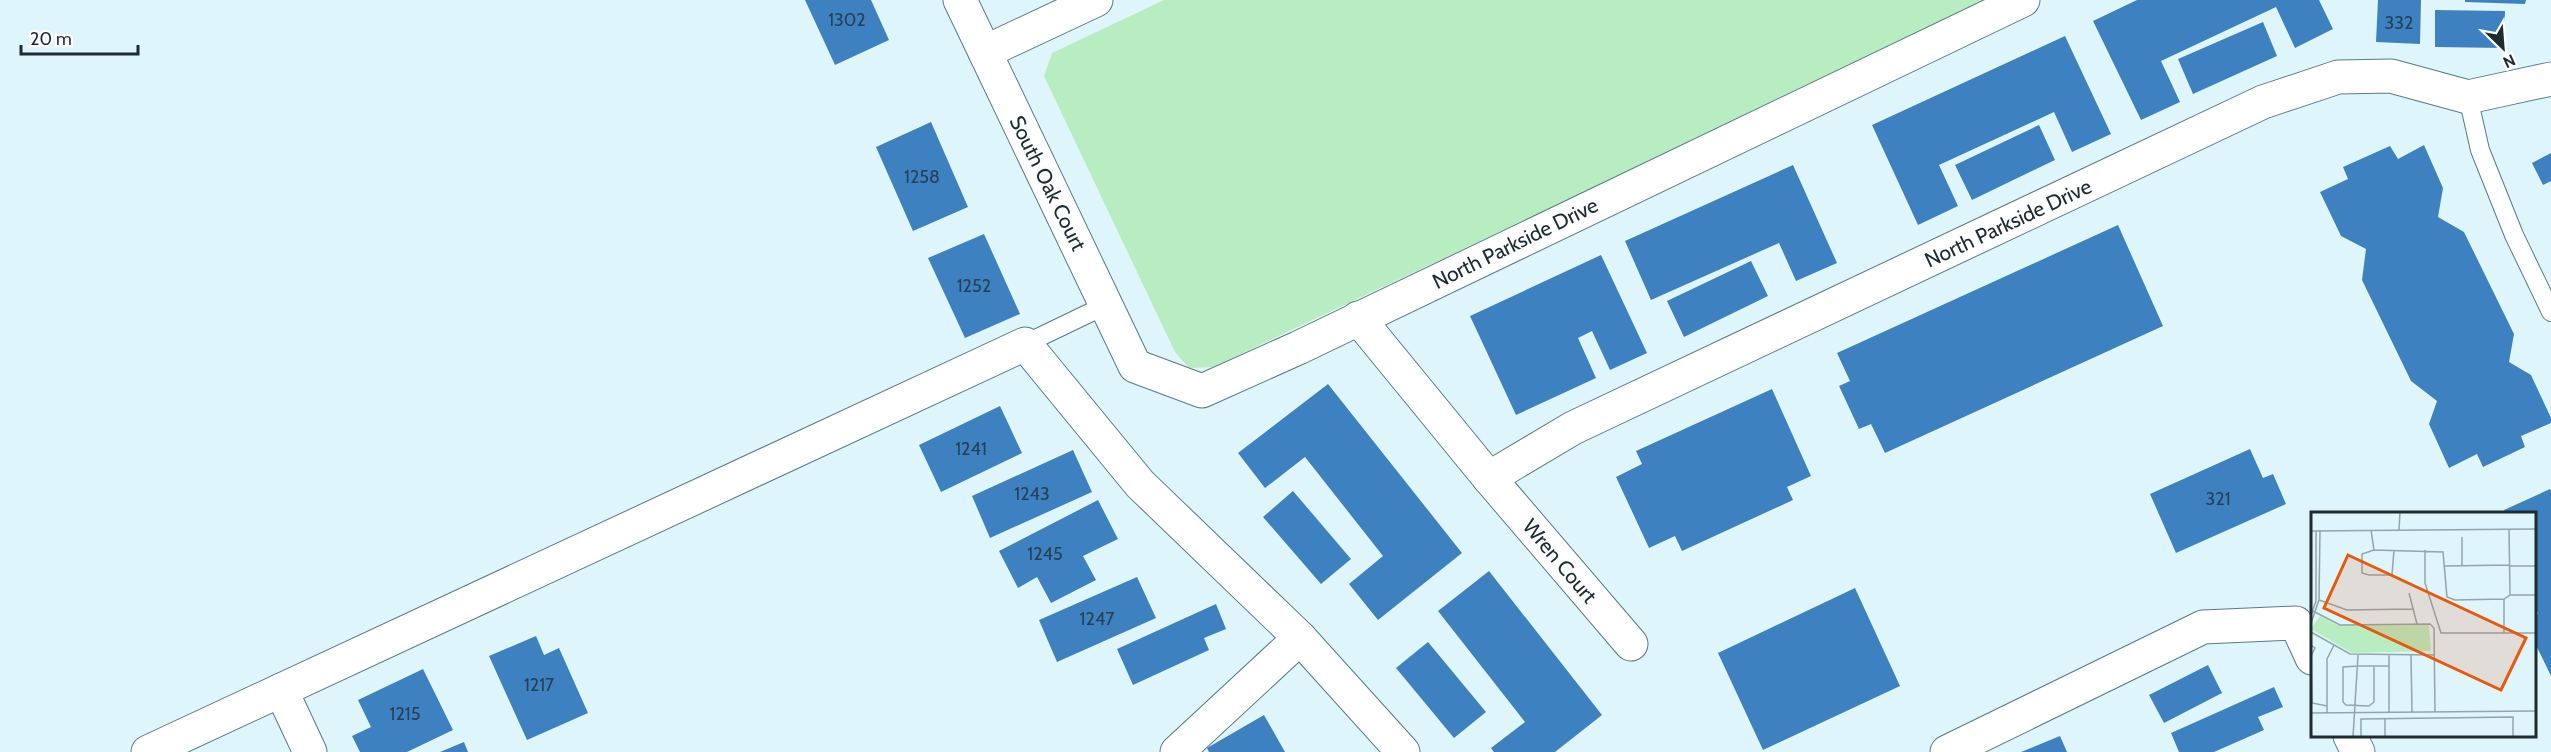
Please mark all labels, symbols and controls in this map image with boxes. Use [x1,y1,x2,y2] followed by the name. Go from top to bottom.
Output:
[828,9,866,31] house number: 1302
[2385,12,2413,34] house number: 332
[21,18,138,56] scale bar
[2473,18,2533,78] north arrow
[30,28,72,50] text: 20 m
[2500,50,2518,72] text: N
[1005,111,1091,255] street label: South Oak Court
[904,166,940,188] house number: 1258
[1921,173,2096,273] street label: North Parkside Drive
[1428,192,1602,294] street label: North Parkside Drive
[957,275,991,297] house number: 1252
[955,438,987,460] house number: 1241
[1014,483,1050,505] house number: 1243
[2205,488,2231,510] house number: 321
[2311,512,2536,737] inset map
[1518,514,1602,608] street label: Wren Court
[1027,543,1063,565] house number: 1245
[1080,608,1114,630] house number: 1247
[524,674,554,696] house number: 1217
[390,703,420,725] house number: 1215

